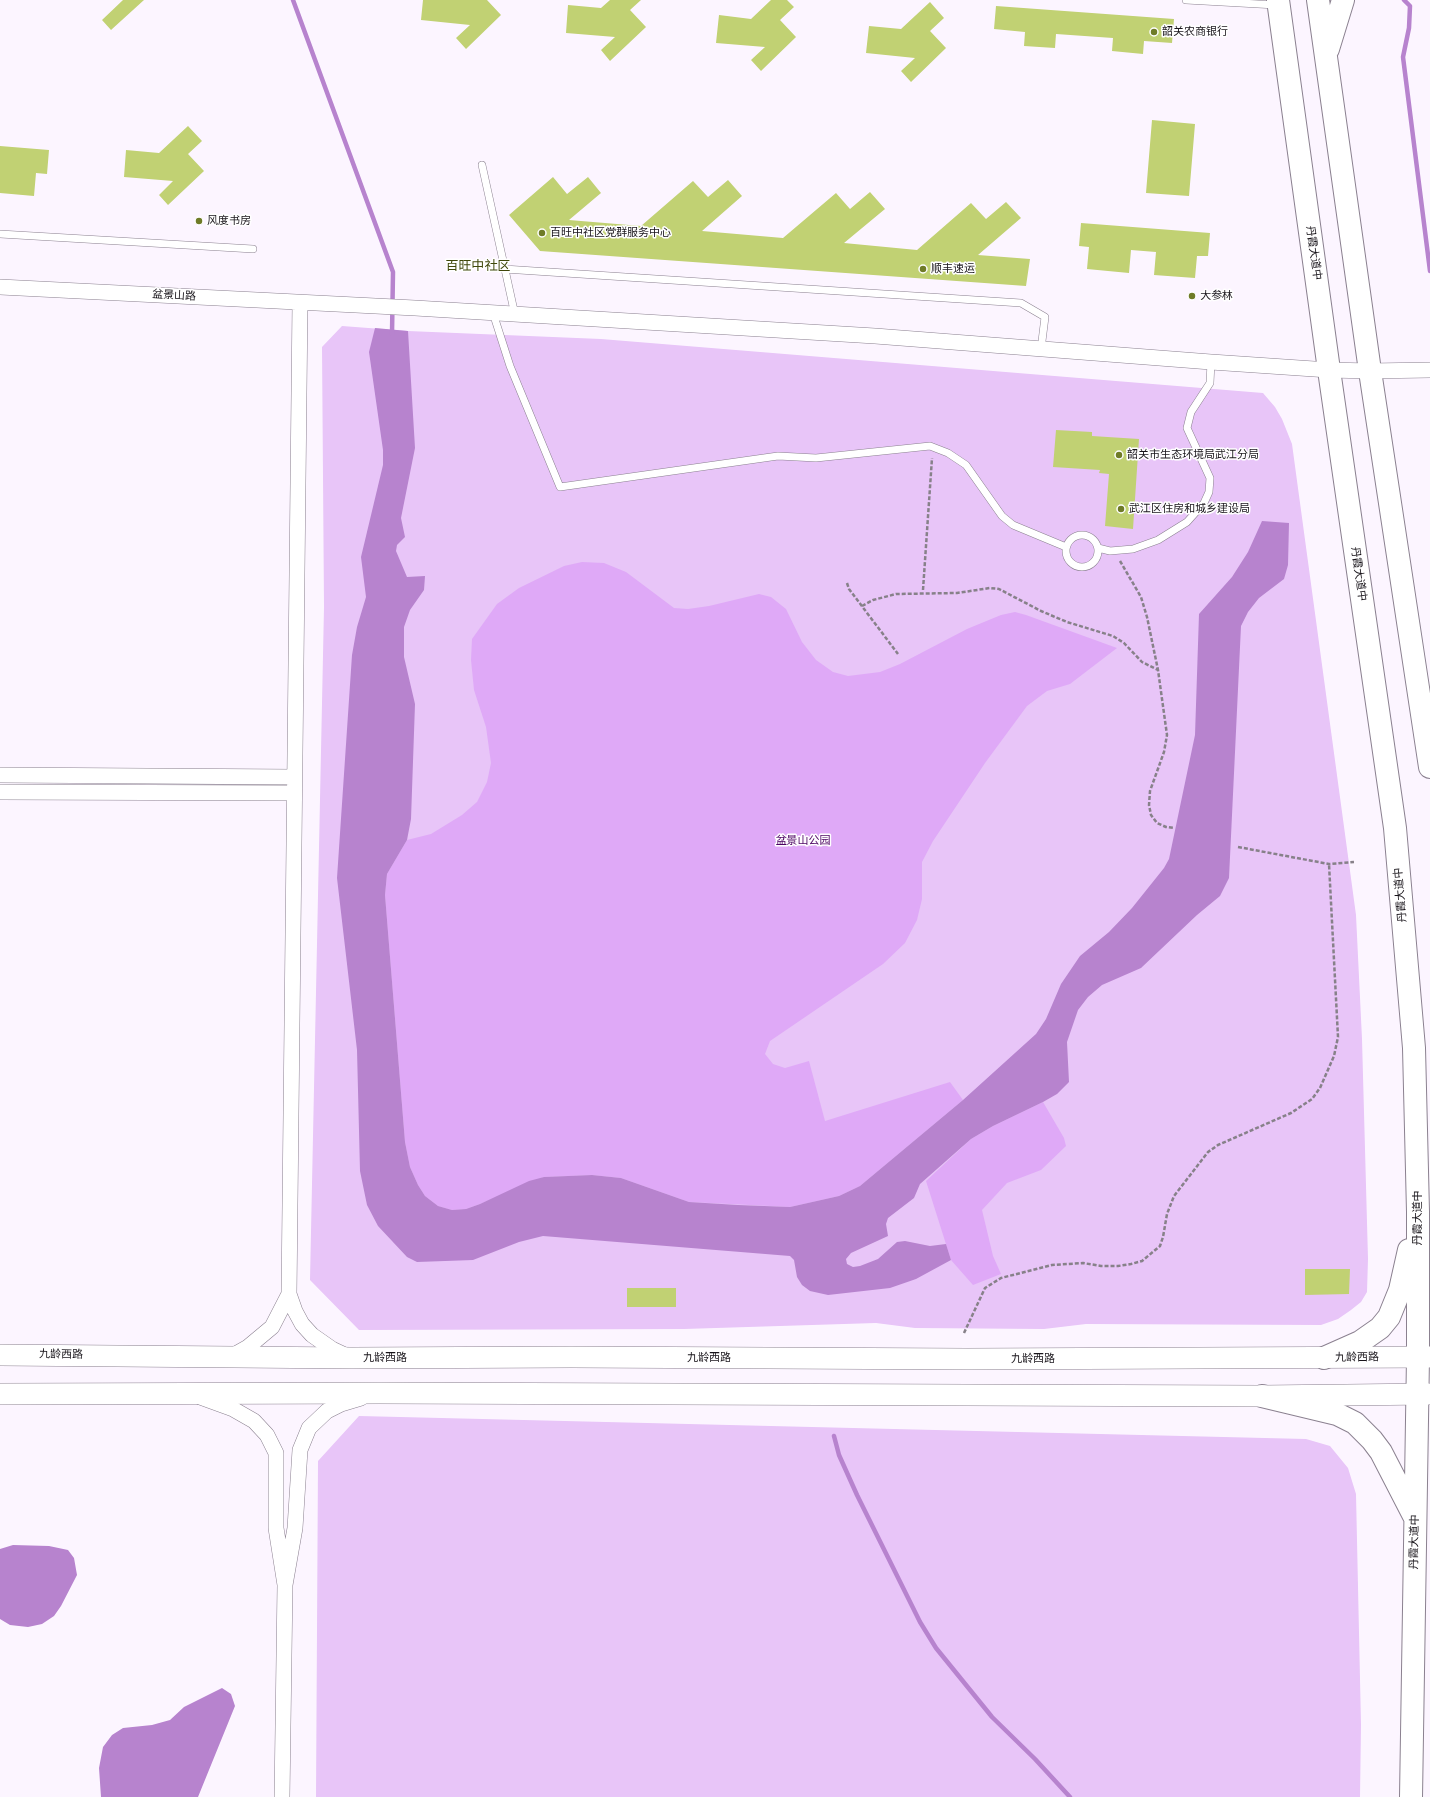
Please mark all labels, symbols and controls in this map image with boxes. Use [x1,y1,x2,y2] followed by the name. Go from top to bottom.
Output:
[1162,25,1228,39] place label: 韶关农商银行
[1149,27,1159,37] marker: 韶关农商银行
[207,214,251,228] place label: 风度书房
[194,216,204,226] marker: 风度书房
[1303,225,1323,281] street label: 丹霞大道中
[550,226,671,240] place label: 百旺中社区党群服务中心
[537,228,547,238] marker: 百旺中社区党群服务中心
[446,259,510,275] district label: 百旺中社区
[931,262,975,276] place label: 顺丰速运
[918,264,928,274] marker: 顺丰速运
[152,288,196,304] street label: 盆景山路
[1200,289,1233,303] place label: 大参林
[1187,291,1197,301] marker: 大参林
[1127,448,1259,462] place label: 韶关市生态环境局武江分局
[1114,450,1124,460] marker: 韶关市生态环境局武江分局
[1129,502,1250,516] place label: 武江区住房和城乡建设局
[1116,504,1126,514] marker: 武江区住房和城乡建设局
[1348,546,1368,602] street label: 丹霞大道中
[776,834,830,848] park label: 盆景山公园
[1392,867,1410,923] street label: 丹霞大道中
[1411,1191,1425,1245] street label: 丹霞大道中
[39,1348,83,1362] street label: 九龄西路
[363,1351,407,1365] street label: 九龄西路
[687,1351,731,1365] street label: 九龄西路
[1335,1351,1379,1365] street label: 九龄西路
[1011,1352,1055,1366] street label: 九龄西路
[1408,1514,1422,1570] street label: 丹霞大道中

